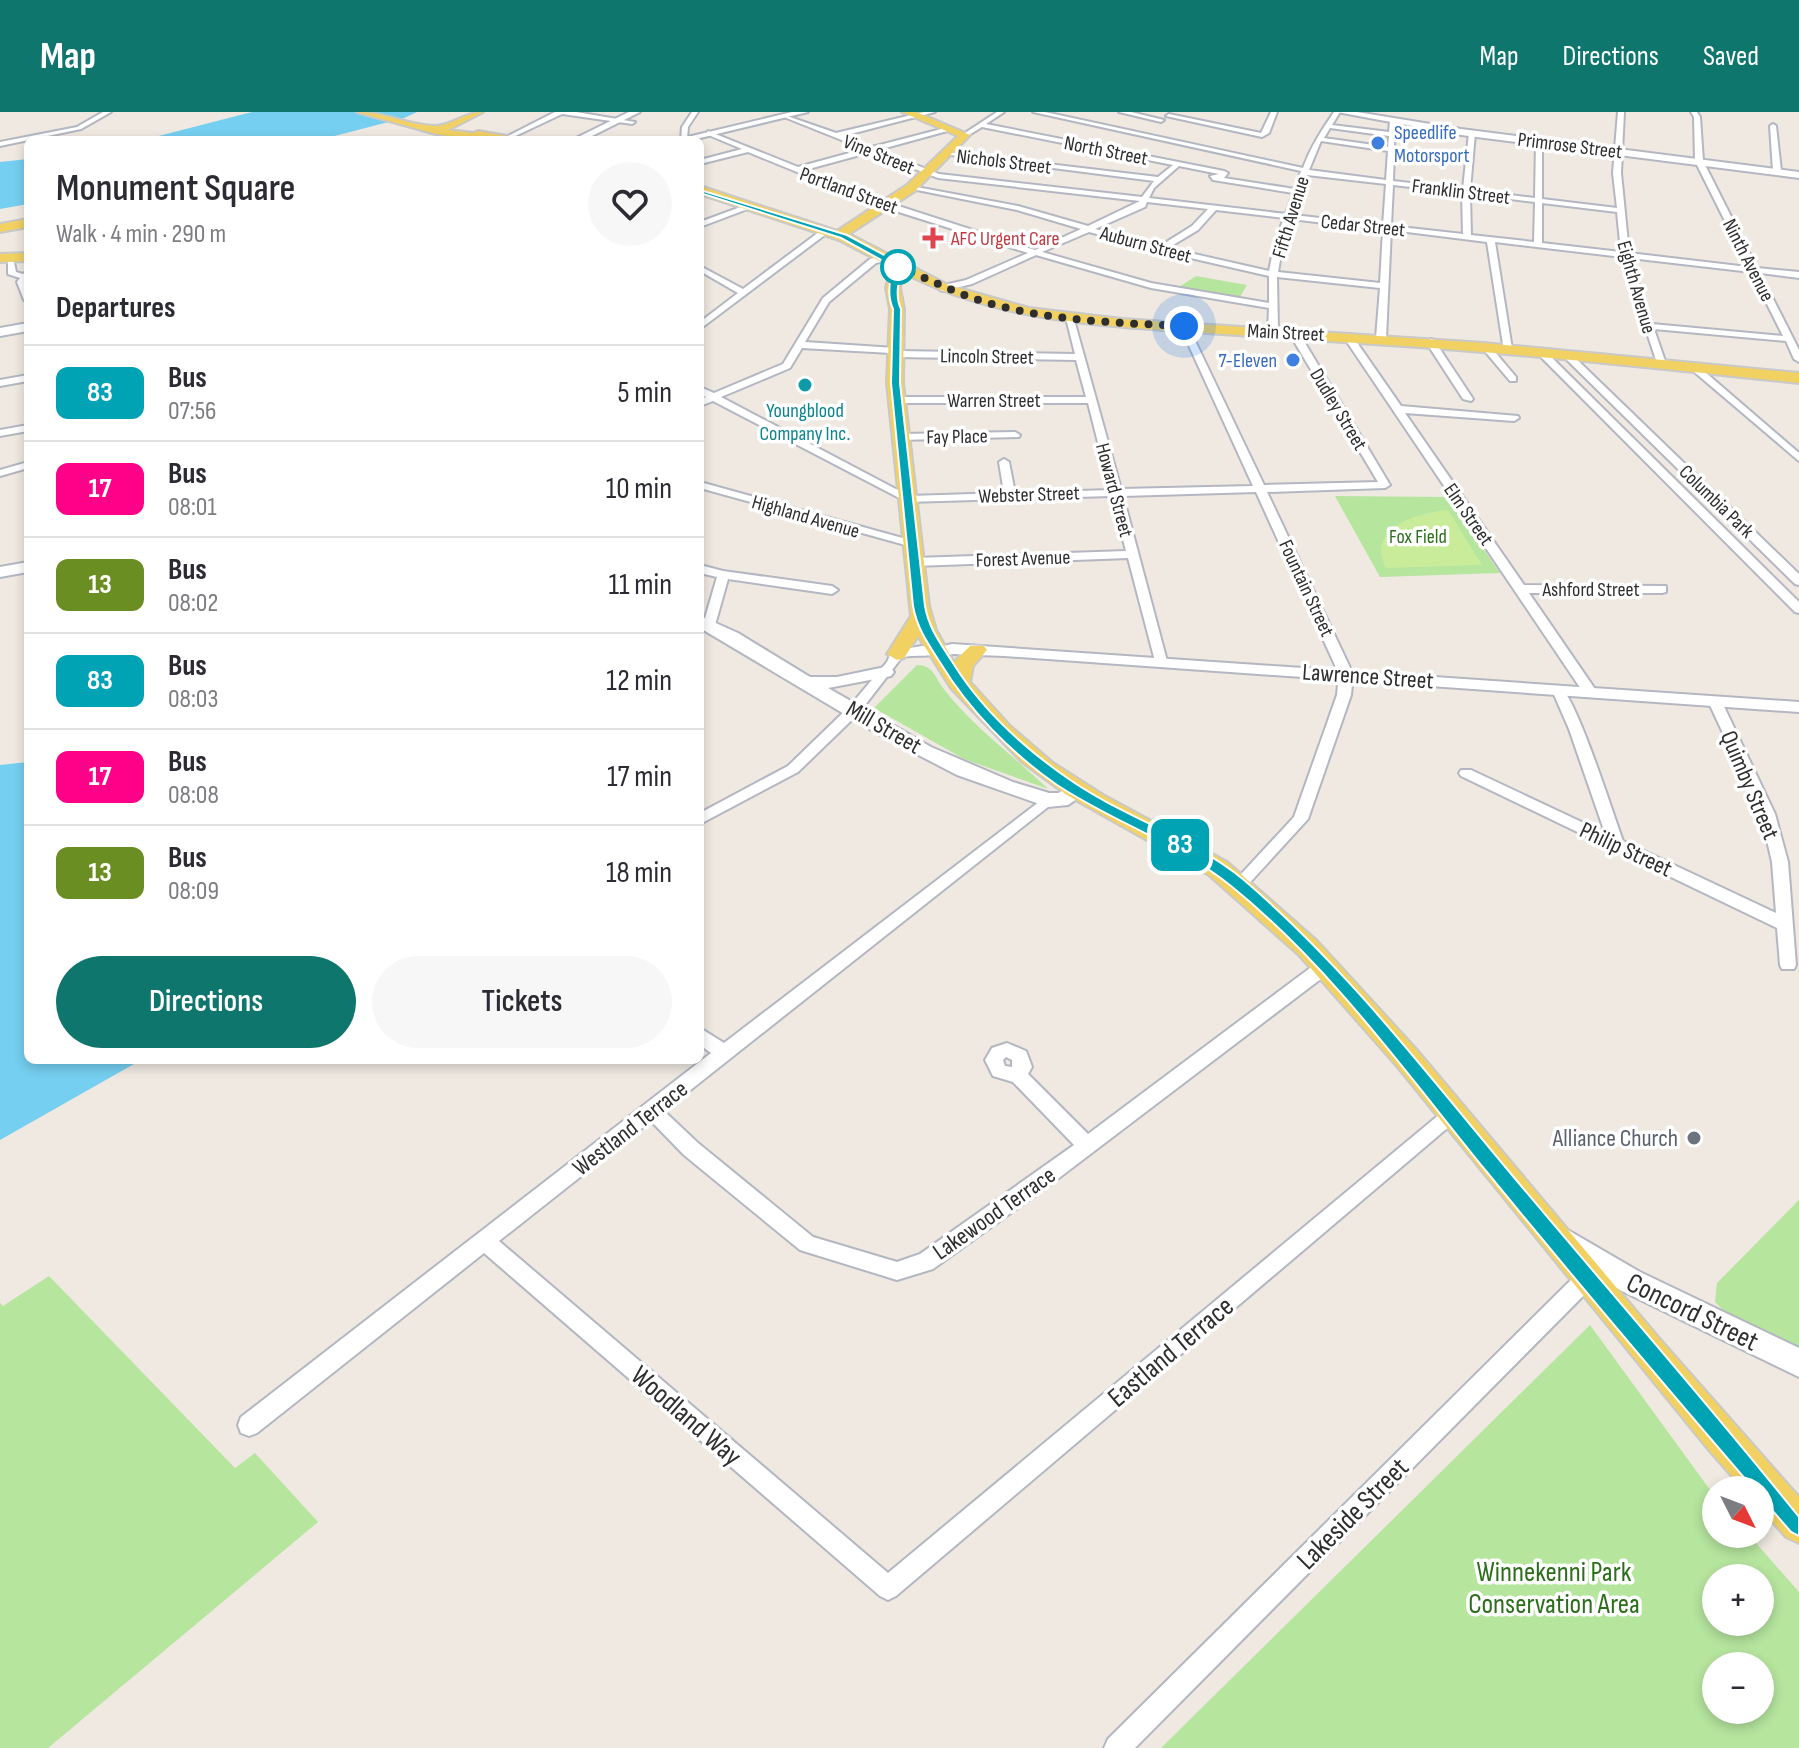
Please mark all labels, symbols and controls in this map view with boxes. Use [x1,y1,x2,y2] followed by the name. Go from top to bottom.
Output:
[40,34,96,79] text: Map
[1480,40,1519,73] text: Map
[1563,40,1659,73] text: Directions
[1703,40,1759,73] text: Saved
[1394,121,1470,168] place label: Speedlife Motorsport
[1516,128,1623,164] street label: Primrose Street
[839,130,918,180] street label: Vine Street
[1062,131,1150,171] street label: North Street
[1369,134,1387,152] marker: Speedlife Motorsport
[955,144,1053,180] street label: Nichols Street
[588,162,672,246] button: heart
[796,162,901,220] street label: Portland Street
[56,166,295,211] text: Monument Square
[1267,174,1315,261] street label: Fifth Avenue
[1410,174,1511,210] street label: Franklin Street
[1320,210,1406,242] street label: Cedar Street
[1717,215,1779,306] street label: Ninth Avenue
[56,219,226,250] text: Walk · 4 min · 290 m
[1097,221,1194,269] street label: Auburn Street
[922,227,944,249] marker: AFC Urgent Care
[950,227,1060,251] place label: AFC Urgent Care
[1611,238,1661,336] street label: Eighth Avenue
[881,250,915,284] unlabelled marker
[56,290,176,326] text: Departures
[1164,306,1204,346] your location
[1247,319,1325,347] street label: Main Street
[940,344,1034,370] street label: Lincoln Street
[1219,349,1277,373] place label: 7-Eleven
[1284,351,1302,369] marker: 7-Eleven
[168,360,207,396] text: Bus
[1304,364,1372,455] street label: Dudley Street
[618,375,672,411] text: 5 min
[87,376,113,409] text: 83
[796,376,814,394] marker: Youngblood Company Inc.
[947,389,1041,413] street label: Warren Street
[168,396,217,427] text: 07:56
[760,399,850,446] place label: Youngblood Company Inc.
[926,424,988,450] street label: Fay Place
[1090,441,1138,540] street label: Howard Street
[168,456,207,492] text: Bus
[1674,460,1759,544] street label: Columbia Park
[606,471,672,507] text: 10 min
[89,472,112,505] text: 17
[1438,479,1498,550] street label: Elm Street
[978,481,1080,509] street label: Webster Street
[749,490,862,544] street label: Highland Avenue
[168,492,217,523] text: 08:01
[1389,525,1447,549] park label: Fox Field
[1273,536,1339,641] street label: Fountain Street
[975,545,1071,573] street label: Forest Avenue
[168,552,207,588] text: Bus
[609,567,672,603] text: 11 min
[88,568,112,601] text: 13
[1541,578,1640,602] street label: Ashford Street
[168,588,218,619] text: 08:02
[168,648,207,684] text: Bus
[1301,657,1435,696] street label: Lawrence Street
[606,663,672,699] text: 12 min
[87,664,113,697] text: 83
[168,684,218,715] text: 08:03
[841,694,927,761] street label: Mill Street
[1714,726,1785,844] street label: Quimby Street
[168,744,207,780] text: Bus
[607,759,672,795] text: 17 min
[89,760,112,793] text: 17
[168,780,219,811] text: 08:08
[1575,815,1677,883] street label: Philip Street
[1144,819,1216,871] line badge: 83
[1167,828,1193,861] text: 83
[168,840,207,876] text: Bus
[606,855,672,891] text: 18 min
[88,856,112,889] text: 13
[168,876,219,907] text: 08:09
[56,956,356,1048] button: Directions
[372,956,672,1048] button: Tickets
[567,1074,694,1182] street label: Westland Terrace
[1552,1124,1678,1153] place label: Alliance Church
[1685,1129,1703,1147] marker: Alliance Church
[927,1160,1061,1266] street label: Lakewood Terrace
[1621,1266,1764,1358] street label: Concord Street
[1101,1290,1241,1414] street label: Eastland Terrace
[624,1359,748,1473] street label: Woodland Way
[1290,1451,1416,1577] street label: Lakeside Street
[1702,1476,1774,1548] north arrow
[1702,1476,1774,1724] map controls
[1468,1556,1640,1621] park label: Winnekenni Park Conservation Area
[1702,1564,1774,1636] button: +
[1702,1652,1774,1724] button: −

